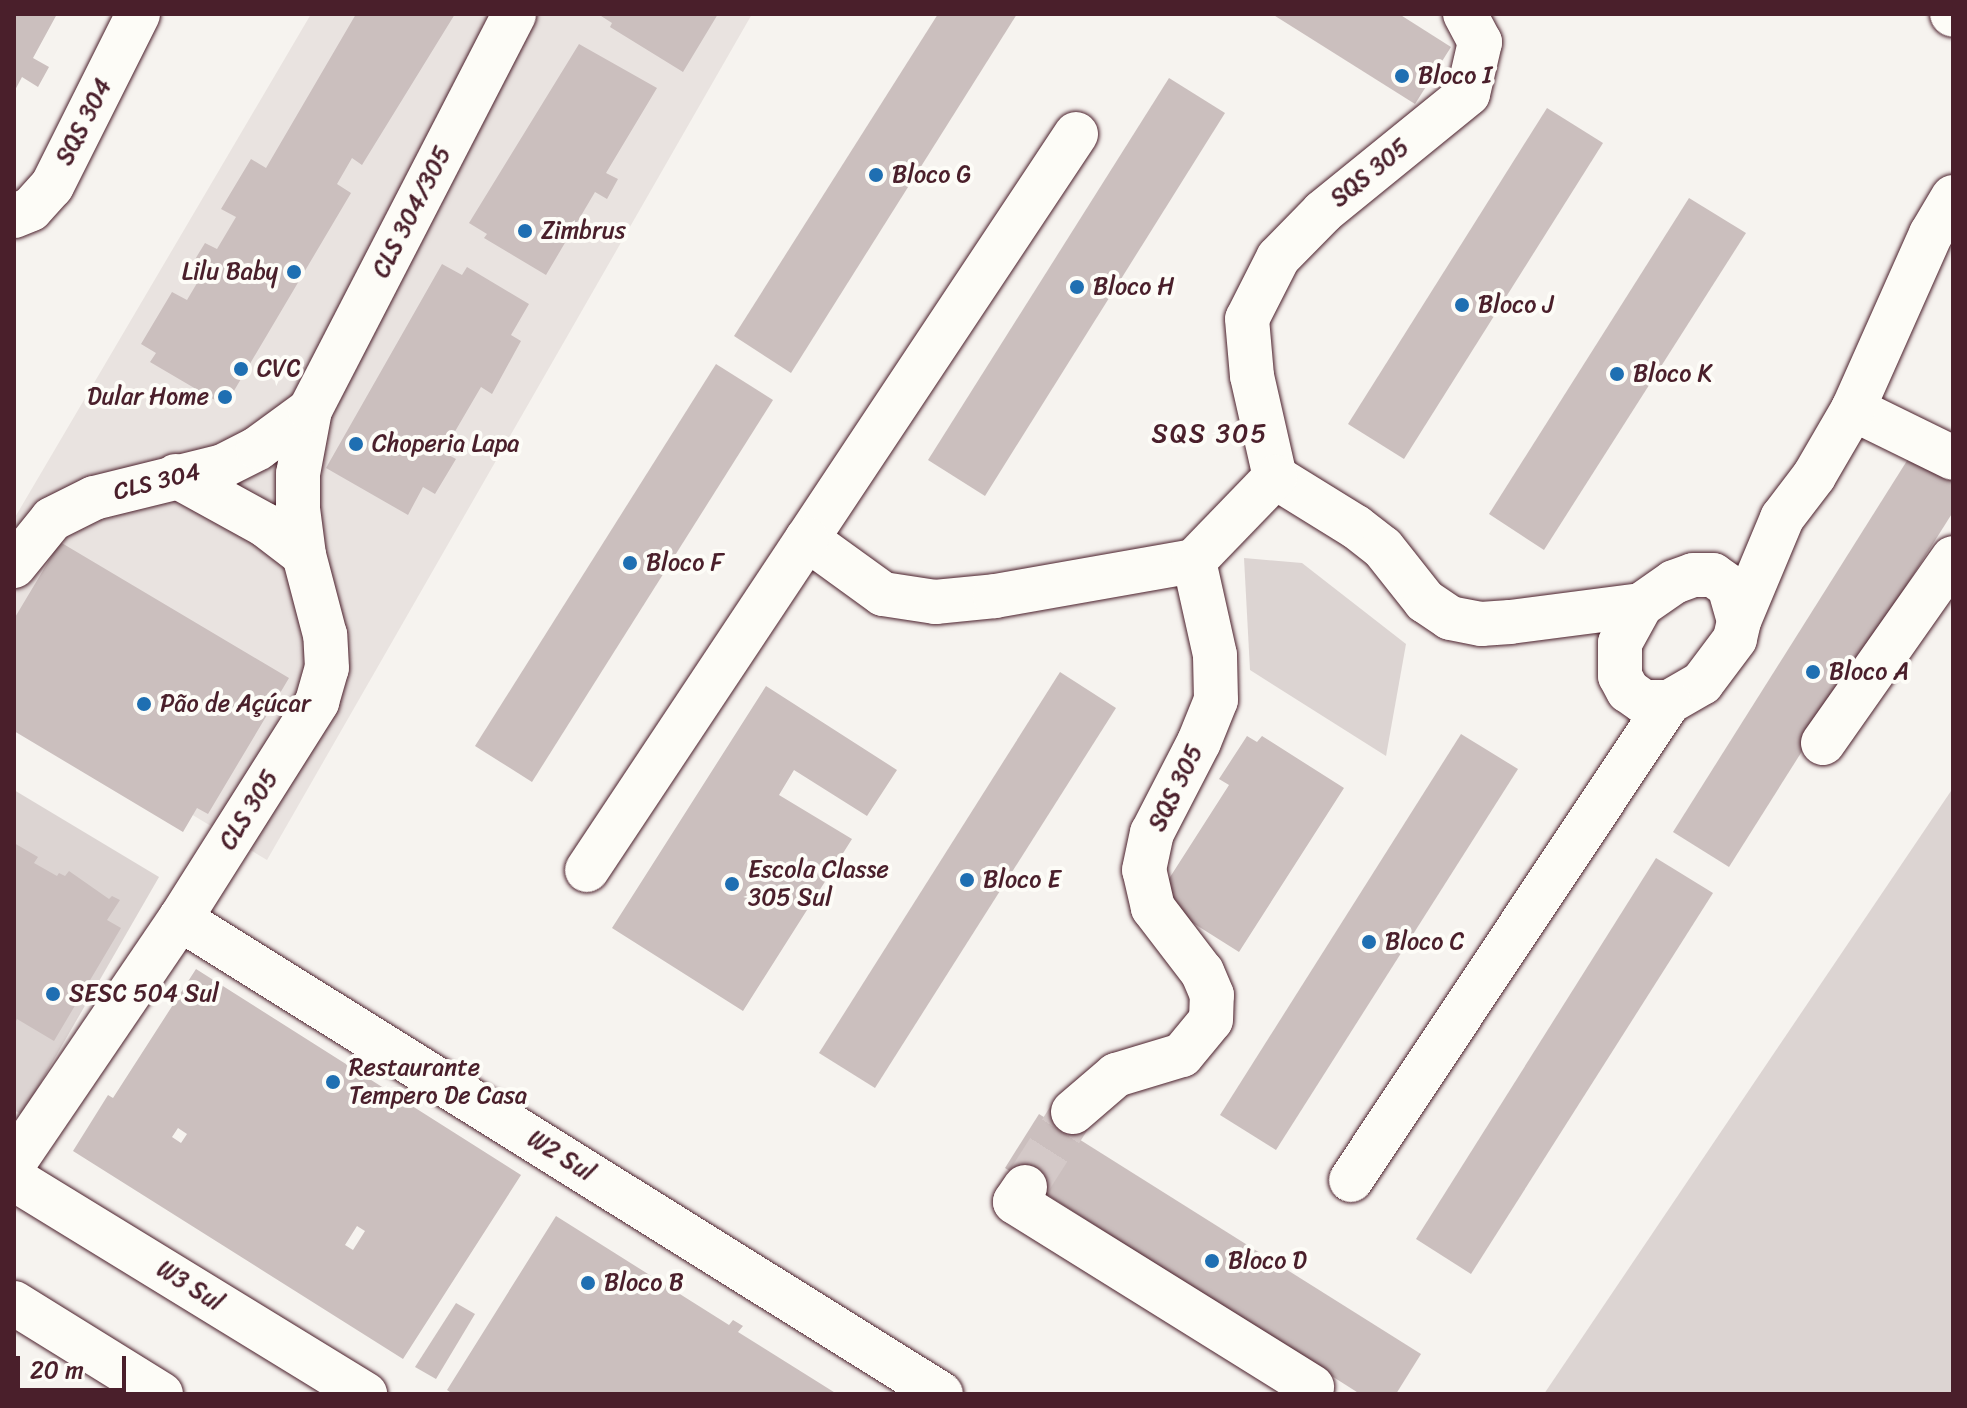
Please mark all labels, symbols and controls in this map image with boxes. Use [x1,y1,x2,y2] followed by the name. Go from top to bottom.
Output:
[1418,62,1492,90] place label: Bloco I
[1393,67,1411,85] marker: Bloco I
[50,74,118,170] street label: SQS 304
[1325,133,1415,213] street label: SQS 305
[367,142,457,282] street label: CLS 304/305
[892,161,972,189] place label: Bloco G
[867,166,885,184] marker: Bloco G
[541,217,626,245] place label: Zimbrus
[516,222,534,240] marker: Zimbrus
[182,258,278,286] place label: Lilu Baby
[285,263,303,281] marker: Lilu Baby
[1093,273,1175,301] place label: Bloco H
[1068,278,1086,296] marker: Bloco H
[1478,291,1554,319] place label: Bloco J
[1453,296,1471,314] marker: Bloco J
[257,355,301,383] place label: CVC
[232,360,250,378] marker: CVC
[1633,360,1712,388] place label: Bloco K
[1608,365,1626,383] marker: Bloco K
[87,383,209,411] place label: Dular Home
[216,388,234,406] marker: Dular Home
[1153,418,1267,450] district label: SQS 305
[372,430,519,458] place label: Choperia Lapa
[347,435,365,453] marker: Choperia Lapa
[111,457,203,507] street label: CLS 304
[646,549,724,577] place label: Bloco F
[621,554,639,572] marker: Bloco F
[1829,658,1909,686] place label: Bloco A
[1804,663,1822,681] marker: Bloco A
[160,690,311,718] place label: Pão de Açúcar
[135,695,153,713] marker: Pão de Açúcar
[1143,740,1209,836] street label: SQS 305
[213,765,285,855] street label: CLS 305
[748,856,889,912] place label: Escola Classe 305 Sul
[983,866,1061,894] place label: Bloco E
[958,871,976,889] marker: Bloco E
[723,875,741,893] marker: Escola Classe 305 Sul
[1385,928,1465,956] place label: Bloco C
[1360,933,1378,951] marker: Bloco C
[69,980,219,1008] place label: SESC 504 Sul
[44,985,62,1003] marker: SESC 504 Sul
[349,1054,527,1110] place label: Restaurante Tempero De Casa
[324,1073,342,1091] marker: Restaurante Tempero De Casa
[522,1124,600,1188] street label: W2 Sul
[1228,1247,1307,1275] place label: Bloco D
[1203,1252,1221,1270] marker: Bloco D
[152,1255,228,1317] street label: W3 Sul
[604,1269,684,1297] place label: Bloco B
[579,1274,597,1292] marker: Bloco B
[20,1340,130,1390] scale bar
[30,1349,84,1391] text: 20 m

